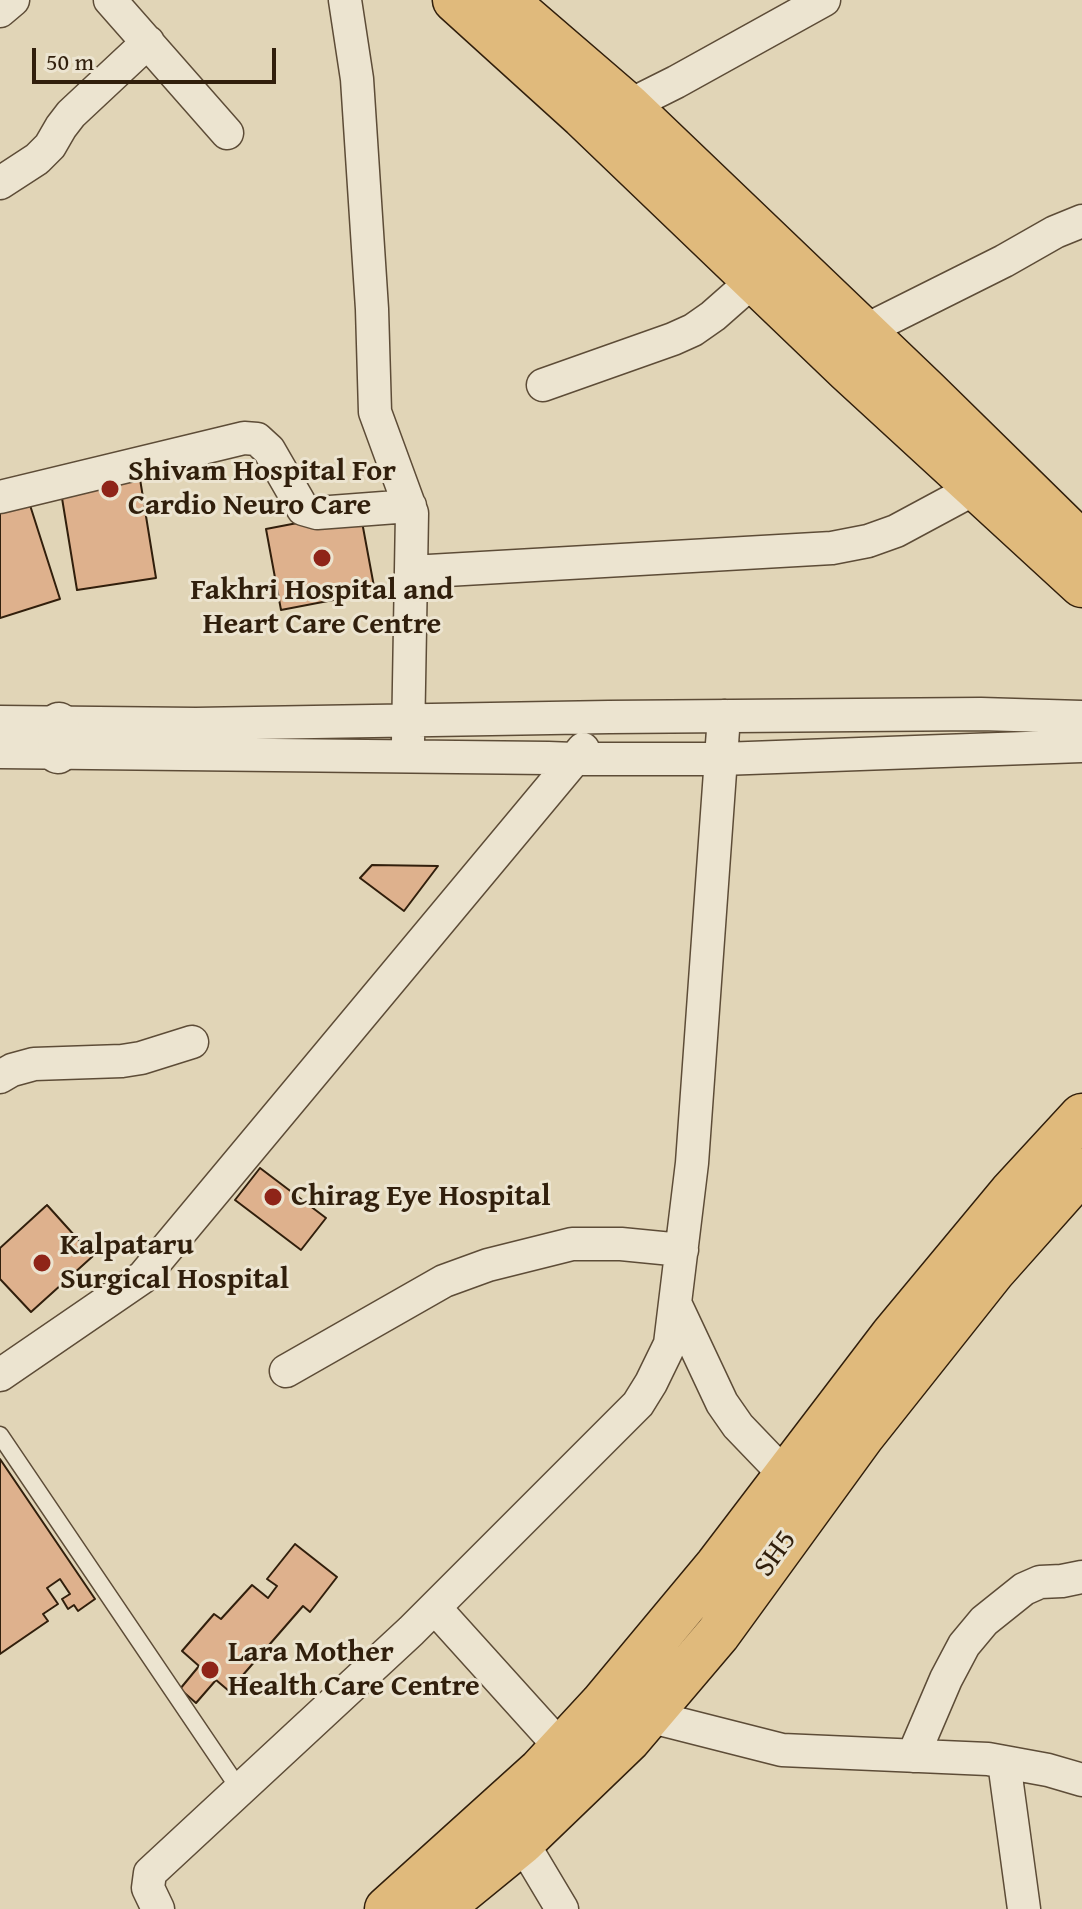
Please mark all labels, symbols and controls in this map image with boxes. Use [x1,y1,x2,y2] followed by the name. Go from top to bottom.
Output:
[36,32,280,82] scale bar
[46,44,94,79] text: 50 m
[128,454,396,524] place label: Shivam Hospital For Cardio Neuro Care
[99,478,121,500] marker: Shivam Hospital For Cardio Neuro Care
[311,547,333,569] marker: Fakhri Hospital and Heart Care Centre
[190,573,454,644] place label: Fakhri Hospital and Heart Care Centre
[291,1179,550,1215] place label: Chirag Eye Hospital
[262,1186,284,1208] marker: Chirag Eye Hospital
[60,1228,289,1298] place label: Kalpataru Surgical Hospital
[31,1252,53,1274] marker: Kalpataru Surgical Hospital
[747,1524,805,1584] street label: SH5
[228,1635,480,1706] place label: Lara Mother Health Care Centre
[199,1659,221,1681] marker: Lara Mother Health Care Centre

